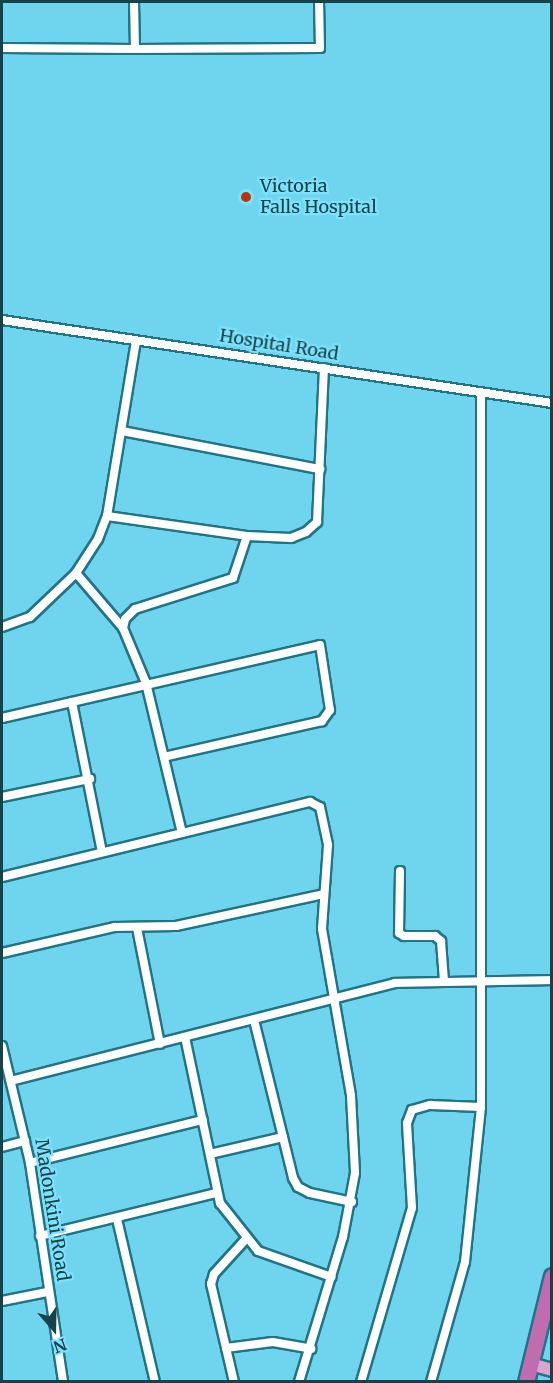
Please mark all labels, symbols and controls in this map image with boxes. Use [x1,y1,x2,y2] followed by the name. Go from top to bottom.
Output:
[260,176,377,219] place label: Victoria Falls Hospital
[237,188,255,206] marker: Victoria Falls Hospital
[218,325,340,365] street label: Hospital Road
[30,1137,74,1283] street label: Madonkini Road
[24,1299,84,1359] north arrow
[51,1334,70,1357] text: N

